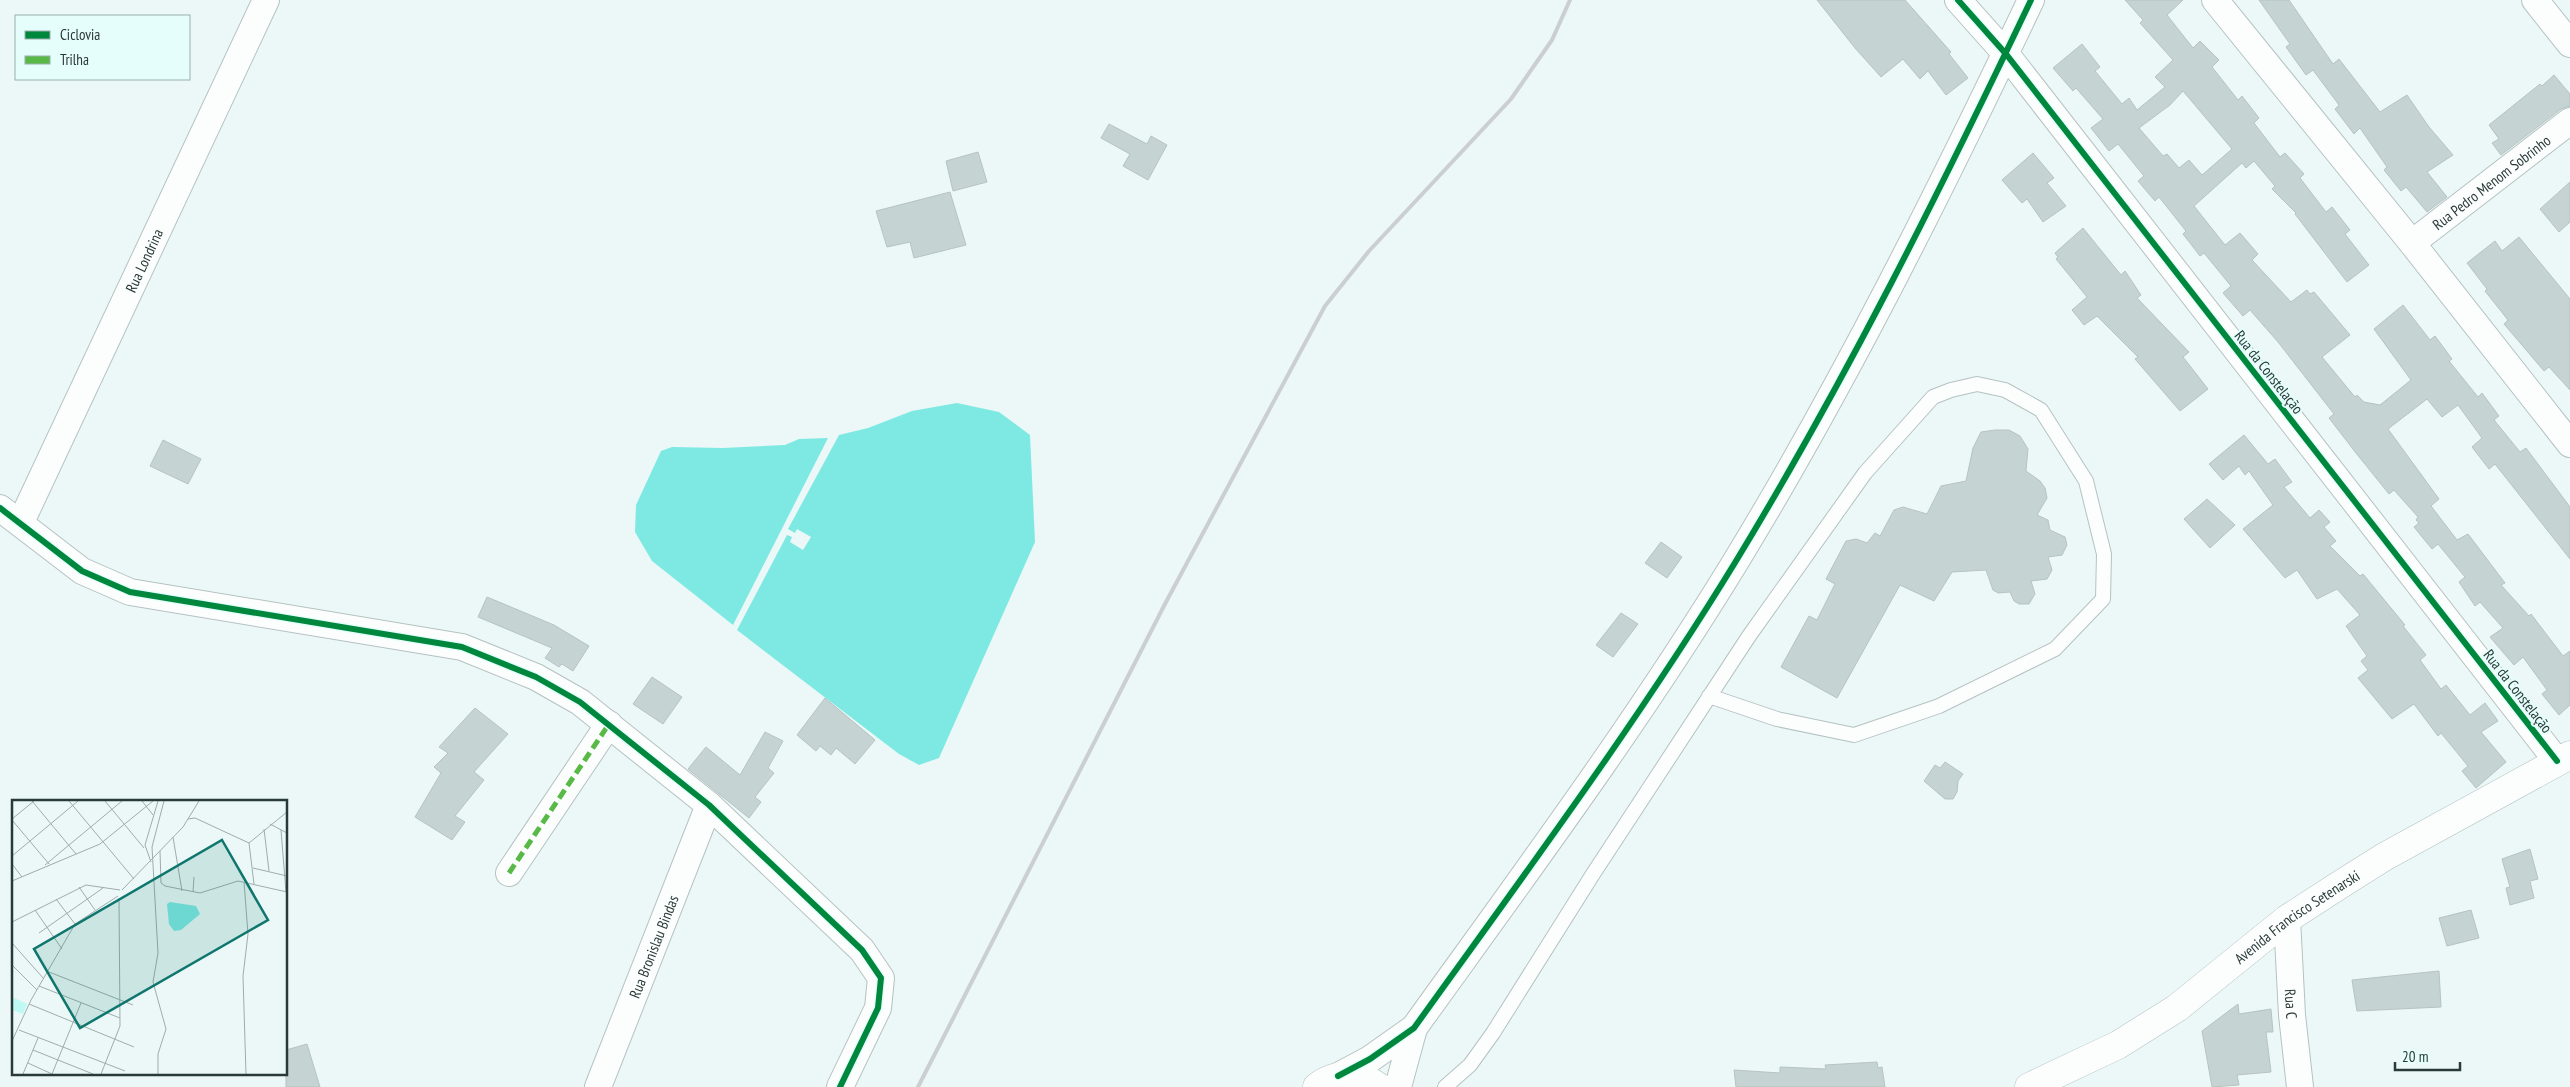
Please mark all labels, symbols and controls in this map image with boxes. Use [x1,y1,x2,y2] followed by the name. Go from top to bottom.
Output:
[15,15,190,80] legend
[60,25,100,44] text: Ciclovia
[60,50,89,69] text: Trilha
[2428,130,2554,233] street label: Rua Pedro Menom Sobrinho
[121,226,167,295] street label: Rua Londrina
[2231,326,2307,418] street label: Rua da Constelação
[2480,645,2556,737] street label: Rua da Constelação
[12,800,288,1074] inset map
[2230,865,2363,967] street label: Avenida Francisco Setenarski
[624,892,682,1001] street label: Rua Bronislau Bindas
[2281,989,2302,1020] street label: Rua C
[2395,1040,2460,1072] scale bar
[2402,1047,2428,1066] text: 20 m

